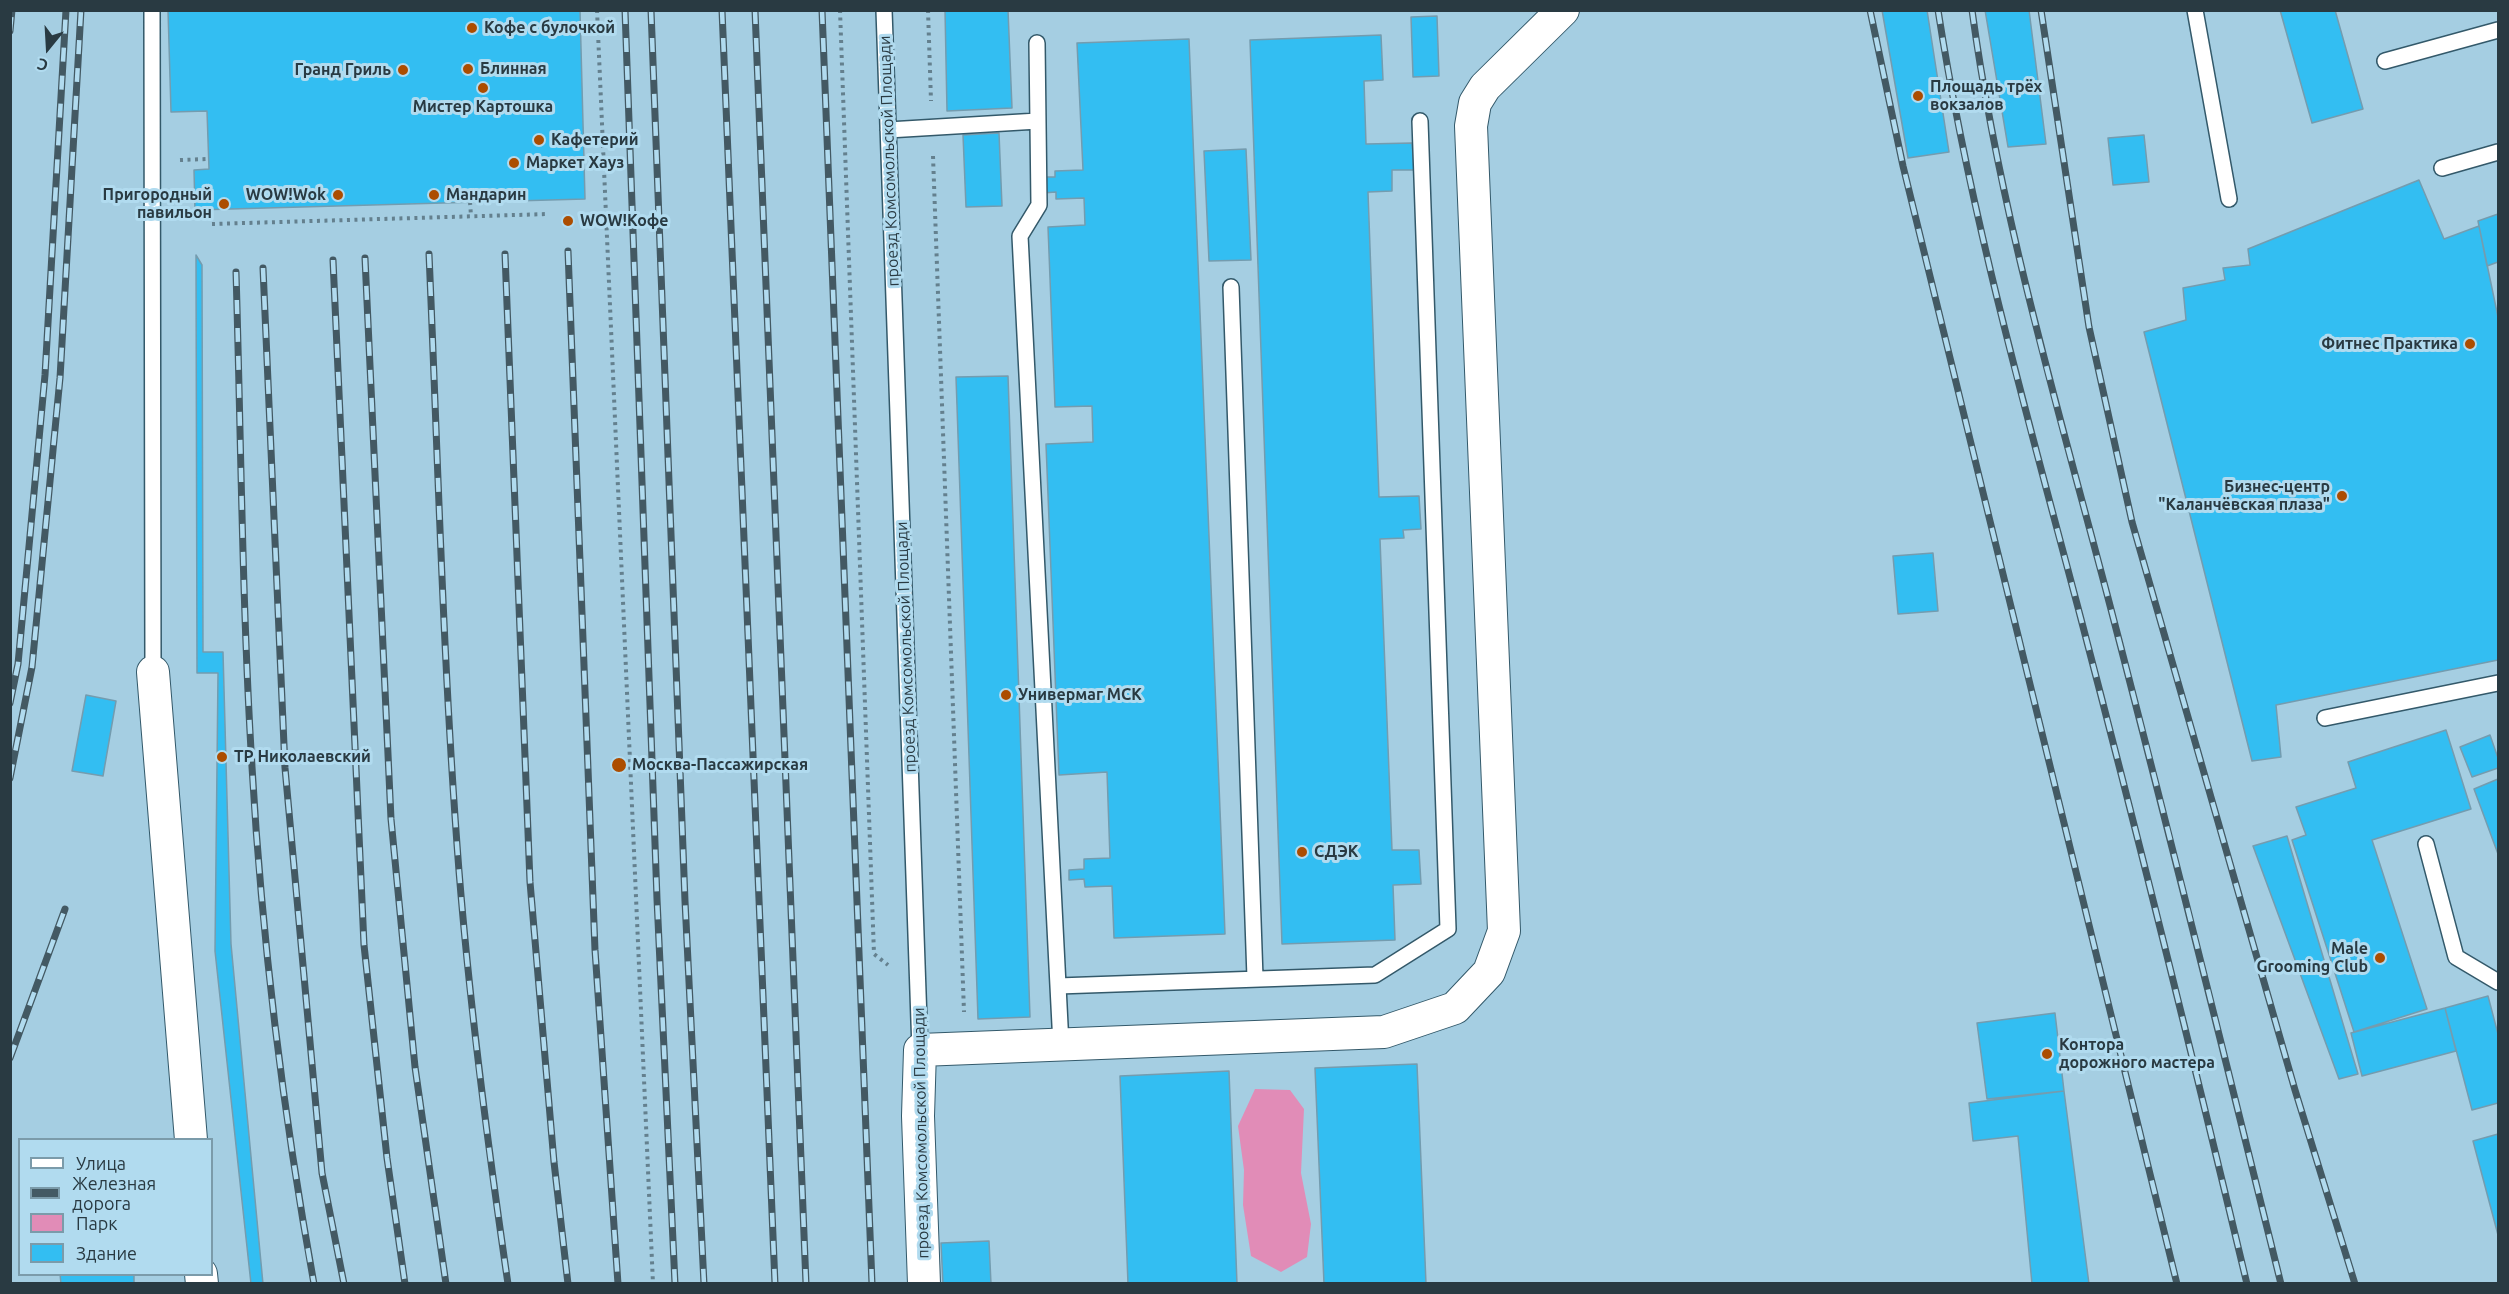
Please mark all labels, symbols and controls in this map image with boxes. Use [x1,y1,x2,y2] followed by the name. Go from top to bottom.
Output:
[18,18,78,78] north arrow
[484,18,615,38] place label: Кофе с булочкой
[465,21,479,35] marker: Кофе с булочкой
[875,35,903,287] street label: проезд Комсомольской Площади
[35,55,50,75] text: С
[480,59,547,79] place label: Блинная
[295,60,391,80] place label: Гранд Гриль
[461,62,475,76] marker: Блинная
[396,63,410,77] marker: Гранд Гриль
[1930,77,2042,115] place label: Площадь трёх вокзалов
[476,81,490,95] marker: Мистер Картошка
[1911,89,1925,103] marker: Площадь трёх вокзалов
[413,97,553,117] place label: Мистер Картошка
[551,130,638,150] place label: Кафетерий
[532,133,546,147] marker: Кафетерий
[526,153,624,173] place label: Маркет Хауз
[507,156,521,170] marker: Маркет Хауз
[103,185,212,223] place label: Пригородный павильон
[246,185,326,205] place label: WOW!Wok
[446,185,526,205] place label: Мандарин
[331,188,345,202] marker: WOW!Wok
[427,188,441,202] marker: Мандарин
[217,197,231,211] marker: Пригородный павильон
[580,211,669,231] place label: WOW!Кофе
[561,214,575,228] marker: WOW!Кофе
[2321,334,2458,354] place label: Фитнес Практика
[2463,337,2477,351] marker: Фитнес Практика
[2158,477,2330,515] place label: Бизнес-центр "Каланчёвская плаза"
[2335,489,2349,503] marker: Бизнес-центр "Каланчёвская плаза"
[892,521,920,773] street label: проезд Комсомольской Площади
[1018,685,1142,705] place label: Универмаг МСК
[999,688,1013,702] marker: Универмаг МСК
[234,747,371,767] place label: ТР Николаевский
[215,750,229,764] marker: ТР Николаевский
[632,755,808,775] place label: Москва-Пассажирская
[610,756,628,774] marker: Москва-Пассажирская
[1314,842,1358,862] place label: СДЭК
[1295,845,1309,859] marker: СДЭК
[2256,939,2368,977] place label: Male Grooming Club
[2373,951,2387,965] marker: Male Grooming Club
[909,1007,933,1259] street label: проезд Комсомольской Площади
[2059,1035,2215,1073] place label: Контора дорожного мастера
[2040,1047,2054,1061] marker: Контора дорожного мастера
[18,1138,213,1276] legend
[76,1153,126,1173] text: Улица
[72,1173,156,1213] text: Железная дорога
[76,1213,117,1233] text: Парк
[76,1243,137,1263] text: Здание

